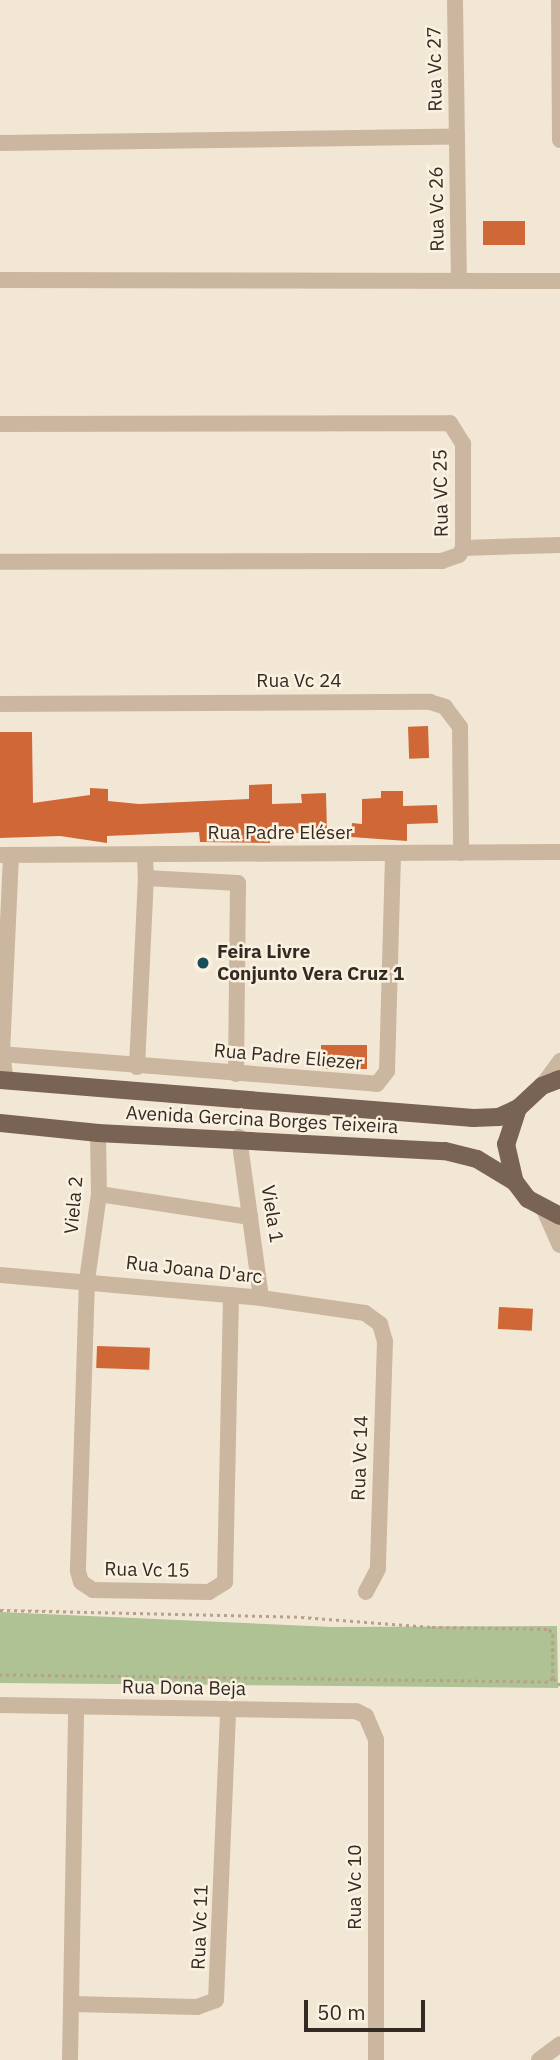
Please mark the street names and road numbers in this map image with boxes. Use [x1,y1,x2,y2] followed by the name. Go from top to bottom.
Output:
[423,26,447,112] street label: Rua Vc 27
[425,166,449,252] street label: Rua Vc 26
[429,449,453,537] street label: Rua VC 25
[256,670,342,692] street label: Rua Vc 24
[207,822,353,844] street label: Rua Padre Eléser
[213,1039,363,1075] street label: Rua Padre Eliezer
[125,1101,399,1139] street label: Avenida Gercina Borges Teixeira
[60,1175,88,1235] street label: Viela 2
[256,1184,288,1244] street label: Viela 1
[125,1251,263,1289] street label: Rua Joana D'arc
[347,1415,373,1501] street label: Rua Vc 14
[104,1558,190,1582] street label: Rua Vc 15
[122,1676,246,1700] street label: Rua Dona Beja
[344,1844,366,1930] street label: Rua Vc 10
[187,1884,213,1970] street label: Rua Vc 11

